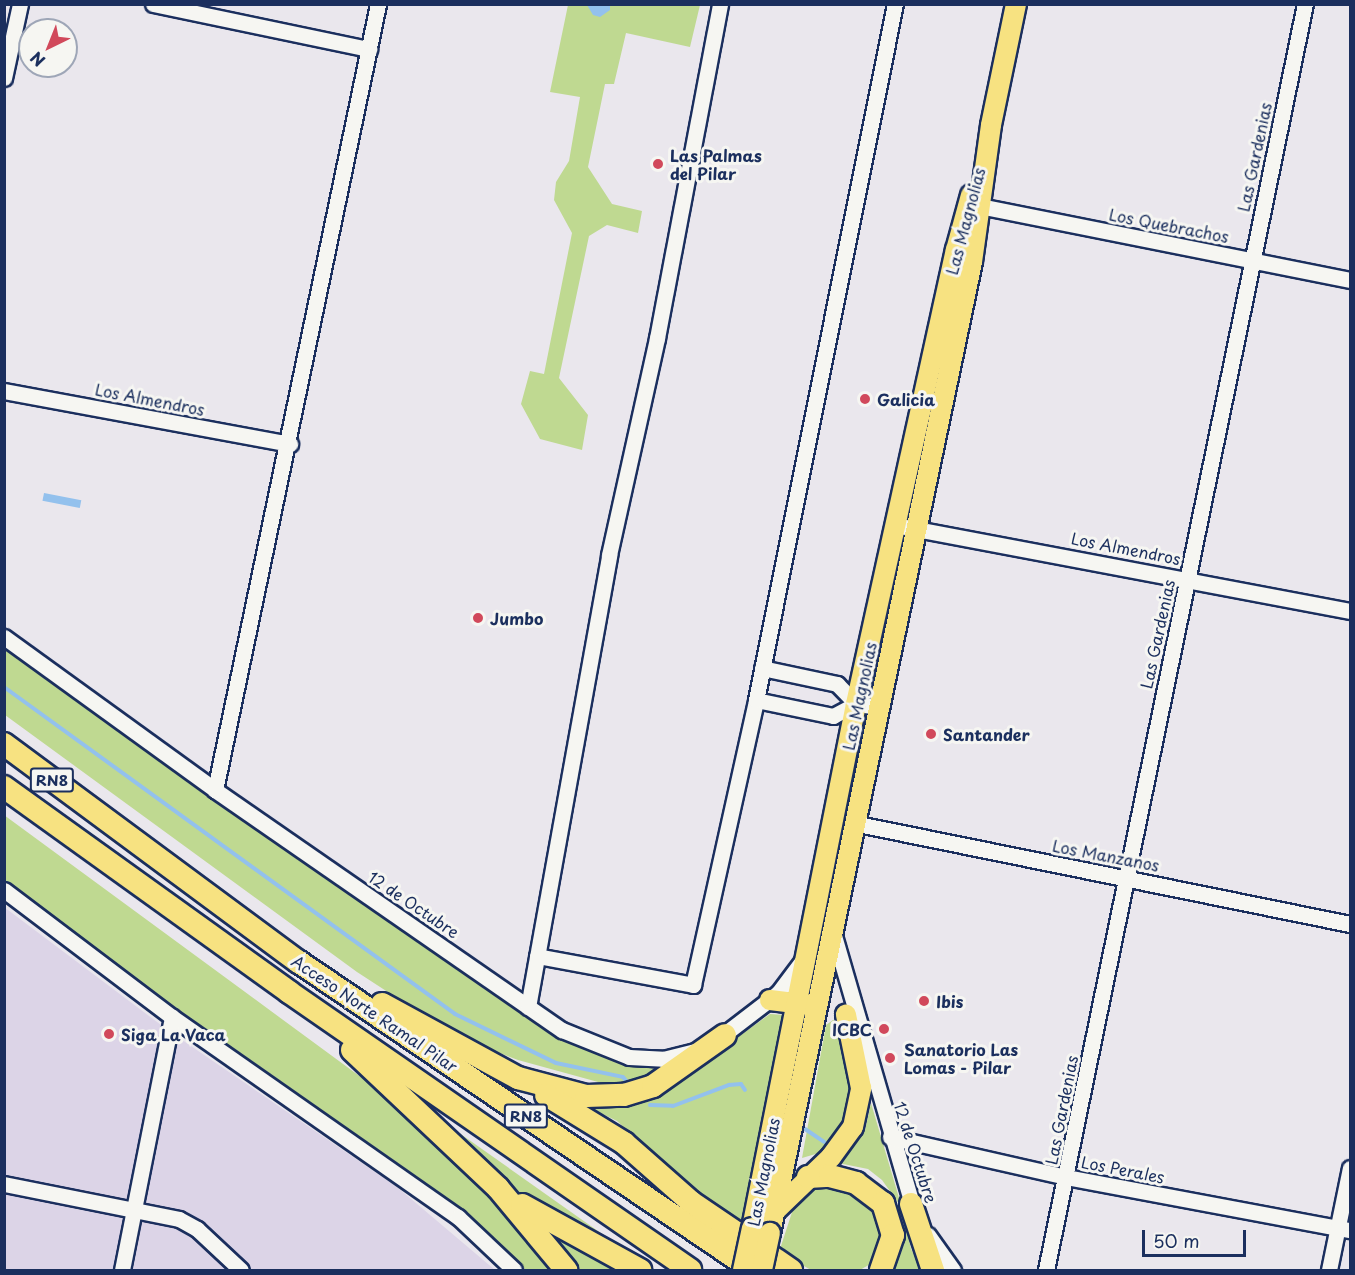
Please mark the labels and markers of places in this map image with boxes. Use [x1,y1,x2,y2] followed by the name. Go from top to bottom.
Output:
[670,145,762,183] place label: Las Palmas del Pilar
[651,157,665,171] marker: Las Palmas del Pilar
[877,389,935,409] place label: Galicia
[858,392,872,406] marker: Galicia
[490,608,543,628] place label: Jumbo
[471,611,485,625] marker: Jumbo
[943,724,1030,744] place label: Santander
[924,727,938,741] marker: Santander
[936,991,963,1011] place label: Ibis
[917,994,931,1008] marker: Ibis
[832,1019,872,1039] place label: ICBC
[877,1022,891,1036] marker: ICBC
[121,1024,227,1044] place label: Siga La Vaca
[102,1027,116,1041] marker: Siga La Vaca
[904,1039,1019,1077] place label: Sanatorio Las Lomas - Pilar
[881,1049,899,1067] marker: Sanatorio Las Lomas - Pilar

